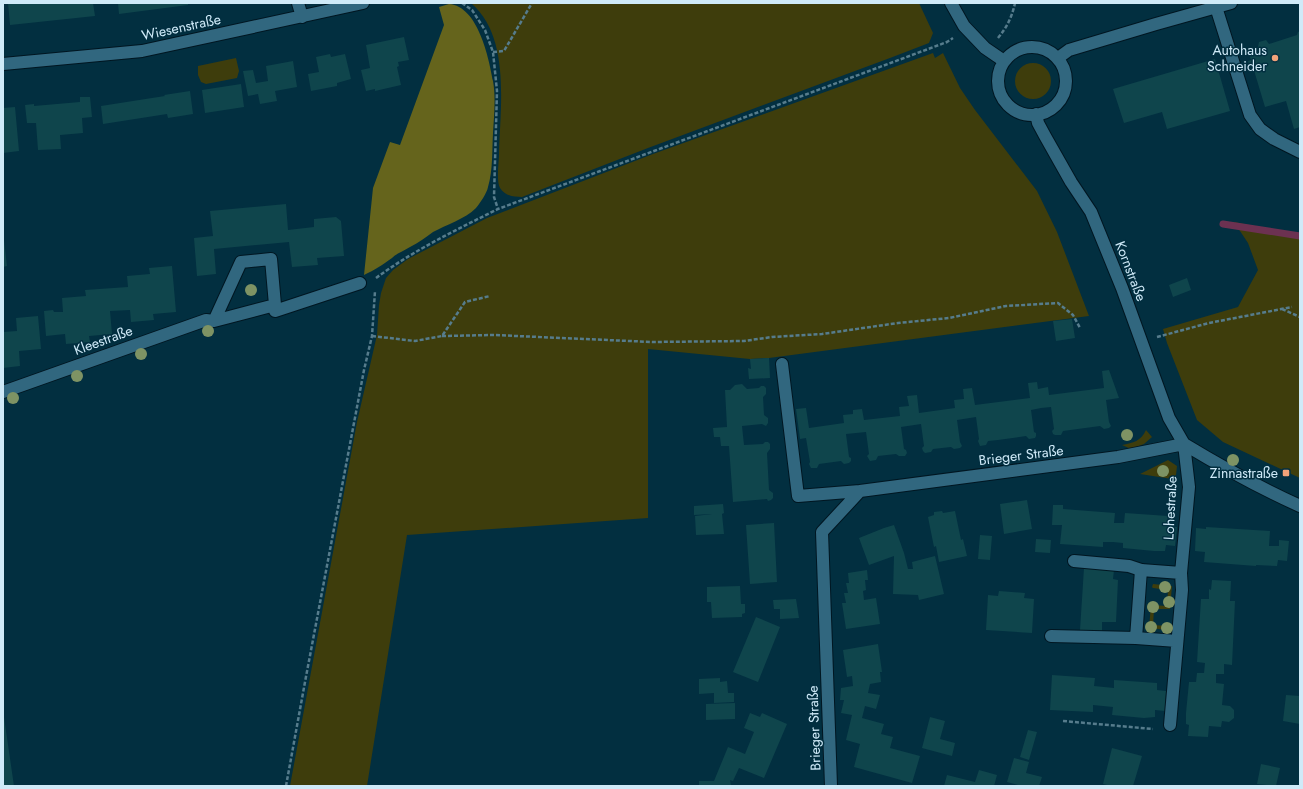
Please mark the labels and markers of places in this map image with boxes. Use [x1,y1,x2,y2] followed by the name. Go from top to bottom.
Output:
[1207,40,1267,76] place label: Autohaus Schneider
[1270,53,1280,63] marker: Autohaus Schneider
[1210,463,1278,483] place label: Zinnastraße
[1281,468,1291,478] marker: Zinnastraße

